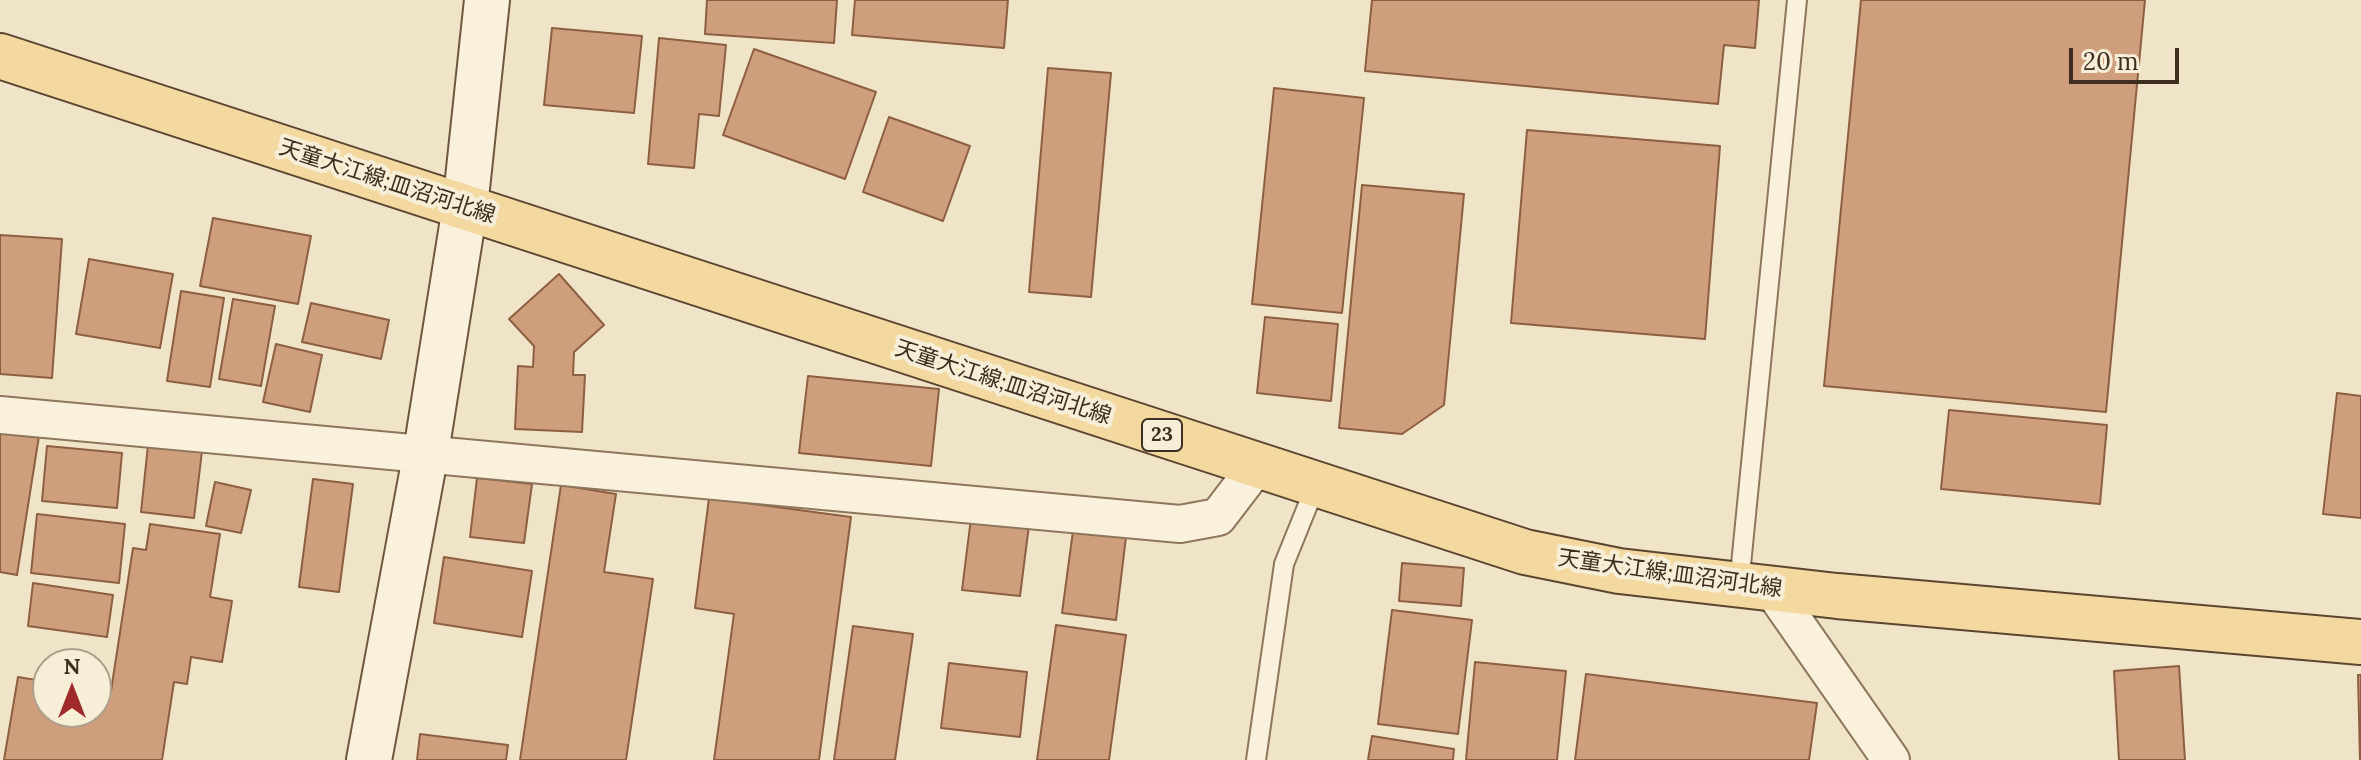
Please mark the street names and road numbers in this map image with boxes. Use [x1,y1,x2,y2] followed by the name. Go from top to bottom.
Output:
[276,135,498,229] street label: 天童大江線;皿沼河北線
[892,336,1114,430] street label: 天童大江線;皿沼河北線
[1142,419,1182,451] road number: 23
[1556,545,1784,603] street label: 天童大江線;皿沼河北線

